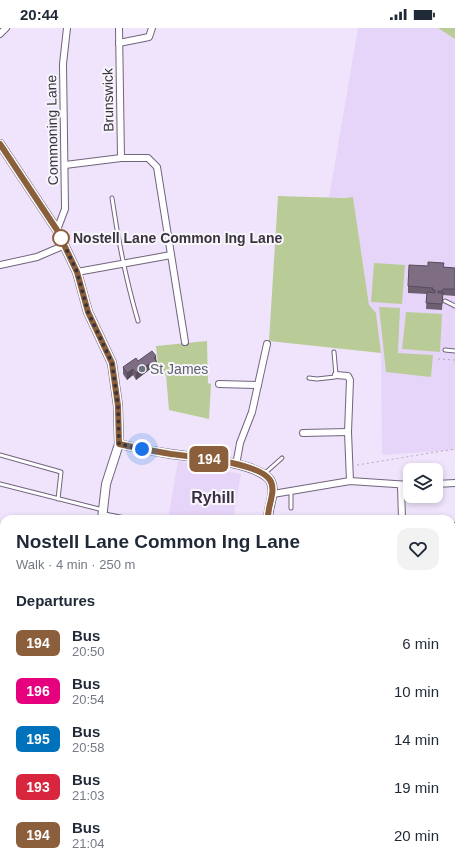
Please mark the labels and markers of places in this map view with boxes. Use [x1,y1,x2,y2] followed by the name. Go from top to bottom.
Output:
[52,229,70,247] marker: Nostell Lane Common Ing Lane
[73,230,282,246] place label: Nostell Lane Common Ing Lane
[150,361,208,377] place label: St James
[137,364,147,374] marker: St James

